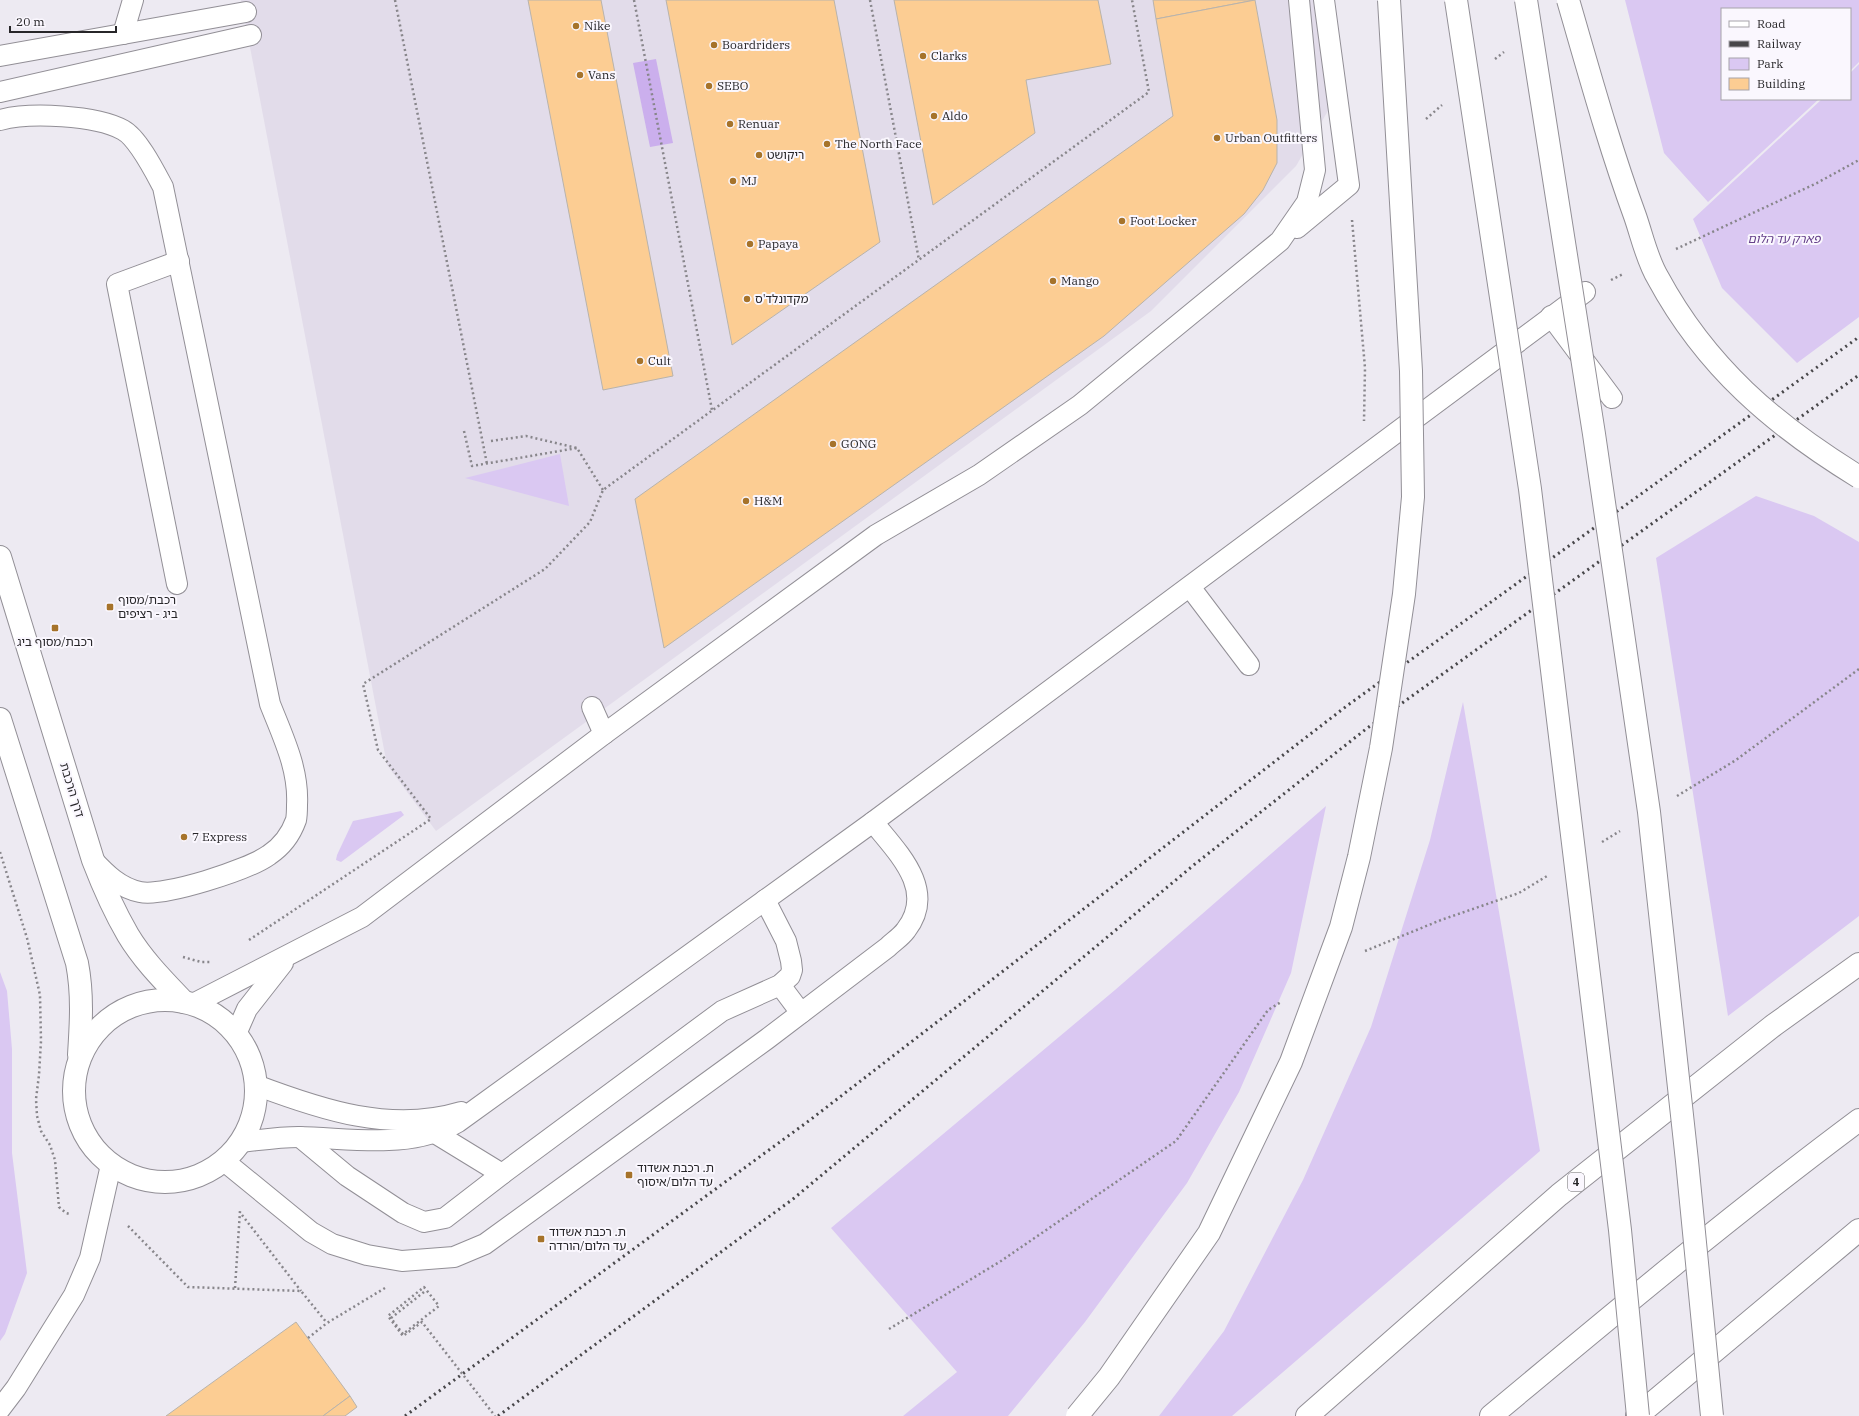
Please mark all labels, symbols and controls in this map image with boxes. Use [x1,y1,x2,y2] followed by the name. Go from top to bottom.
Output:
[10,8,116,34] scale bar
[1721,8,1851,100] legend
[16,14,45,29] text: 20 m
[1757,16,1786,31] text: Road
[584,18,610,33] place label: Nike
[571,21,581,31] marker: Nike
[1757,36,1802,51] text: Railway
[722,37,790,52] place label: Boardriders
[709,40,719,50] marker: Boardriders
[931,48,967,63] place label: Clarks
[918,51,928,61] marker: Clarks
[1757,56,1783,71] text: Park
[588,67,615,82] place label: Vans
[575,70,585,80] marker: Vans
[1757,76,1805,91] text: Building
[717,78,748,93] place label: SEBO
[704,81,714,91] marker: SEBO
[942,108,968,123] place label: Aldo
[929,111,939,121] marker: Aldo
[738,116,780,131] place label: Renuar
[725,119,735,129] marker: Renuar
[1225,130,1317,145] place label: Urban Outfitters
[1212,133,1222,143] marker: Urban Outfitters
[835,136,922,151] place label: The North Face
[822,139,832,149] marker: The North Face
[767,147,804,162] place label: ריקושט
[754,150,764,160] marker: ריקושט
[741,173,757,188] place label: MJ
[728,176,738,186] marker: MJ
[1130,213,1197,228] place label: Foot Locker
[1117,216,1127,226] marker: Foot Locker
[1748,231,1821,246] park label: פארק עד הלום
[758,236,799,251] place label: Papaya
[745,239,755,249] marker: Papaya
[1061,273,1099,288] place label: Mango
[1048,276,1058,286] marker: Mango
[755,291,809,306] place label: מקדונלד'ס
[742,294,752,304] marker: מקדונלד'ס
[648,353,671,368] place label: Cult
[635,356,645,366] marker: Cult
[841,436,877,451] place label: GONG
[828,439,838,449] marker: GONG
[754,493,782,508] place label: H&M
[741,496,751,506] marker: H&M
[118,592,178,621] place label: רכבת/מסוף ביג - רציפים
[105,602,115,612] marker: רכבת/מסוף ביג - רציפים
[50,623,60,633] marker: רכבת/מסוף ביג
[17,634,93,649] place label: רכבת/מסוף ביג
[57,761,88,819] street label: דרך הרכבת
[192,829,247,844] place label: 7 Express
[179,832,189,842] marker: 7 Express
[637,1160,714,1189] place label: ת. רכבת אשדוד עד הלום/איסוף
[624,1170,634,1180] marker: ת. רכבת אשדוד עד הלום/איסוף
[1568,1173,1584,1191] road number: 4
[549,1224,626,1253] place label: ת. רכבת אשדוד עד הלום/הורדה
[536,1234,546,1244] marker: ת. רכבת אשדוד עד הלום/הורדה

